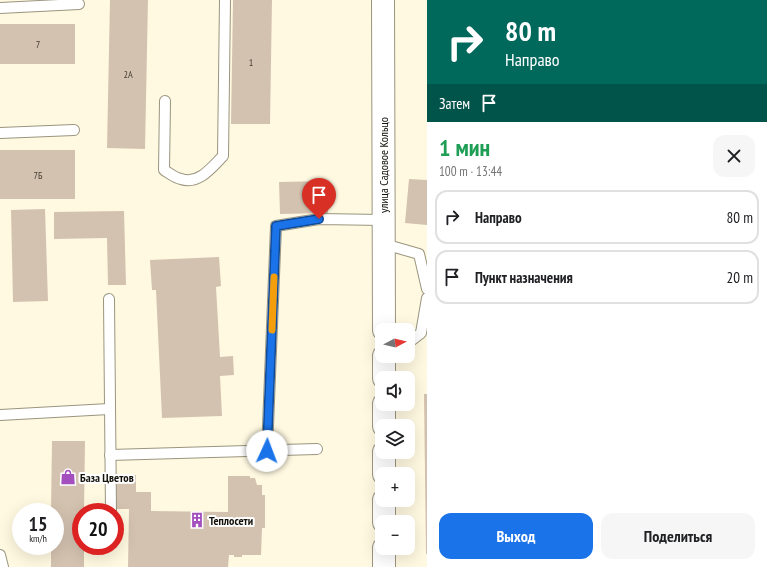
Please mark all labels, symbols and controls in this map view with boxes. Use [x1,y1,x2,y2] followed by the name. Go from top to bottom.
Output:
[505,12,556,49] text: 80 m
[439,16,491,68] icon: right
[36,38,40,51] house number: 7
[505,48,560,71] text: Направо
[249,56,253,69] house number: 1
[123,68,133,81] house number: 2А
[478,92,500,114] icon: arrive
[439,94,470,113] text: Затем
[376,117,391,213] street label: улица Садовое Кольцо
[439,132,490,163] text: 1 мин
[713,135,755,177] button: close
[439,163,502,180] text: 100 m · 13:44
[34,169,43,182] house number: 7Б
[302,178,336,219] pin
[308,184,330,206] icon: arrive
[441,206,463,228] icon: right
[475,208,522,227] text: Направо
[727,208,753,227] text: 80 m
[441,266,463,288] icon: arrive
[475,268,573,287] text: Пункт назначения
[727,268,753,287] text: 20 m
[375,323,415,363] north arrow
[375,323,415,555] map controls
[375,371,415,411] button: sound
[375,419,415,459] button: layers
[246,430,288,472] position arrow
[375,467,415,507] button: +
[59,468,77,486] shop icon: База Цветов
[80,470,134,485] place label: База Цветов
[72,503,124,555] speed limit sign: 20
[28,511,48,537] text: 15
[188,511,206,529] building icon: Теплосети
[209,513,253,528] place label: Теплосети
[439,513,593,559] button: Выход
[601,513,755,559] button: Поделиться
[375,515,415,555] button: −
[29,532,47,545] text: km/h

